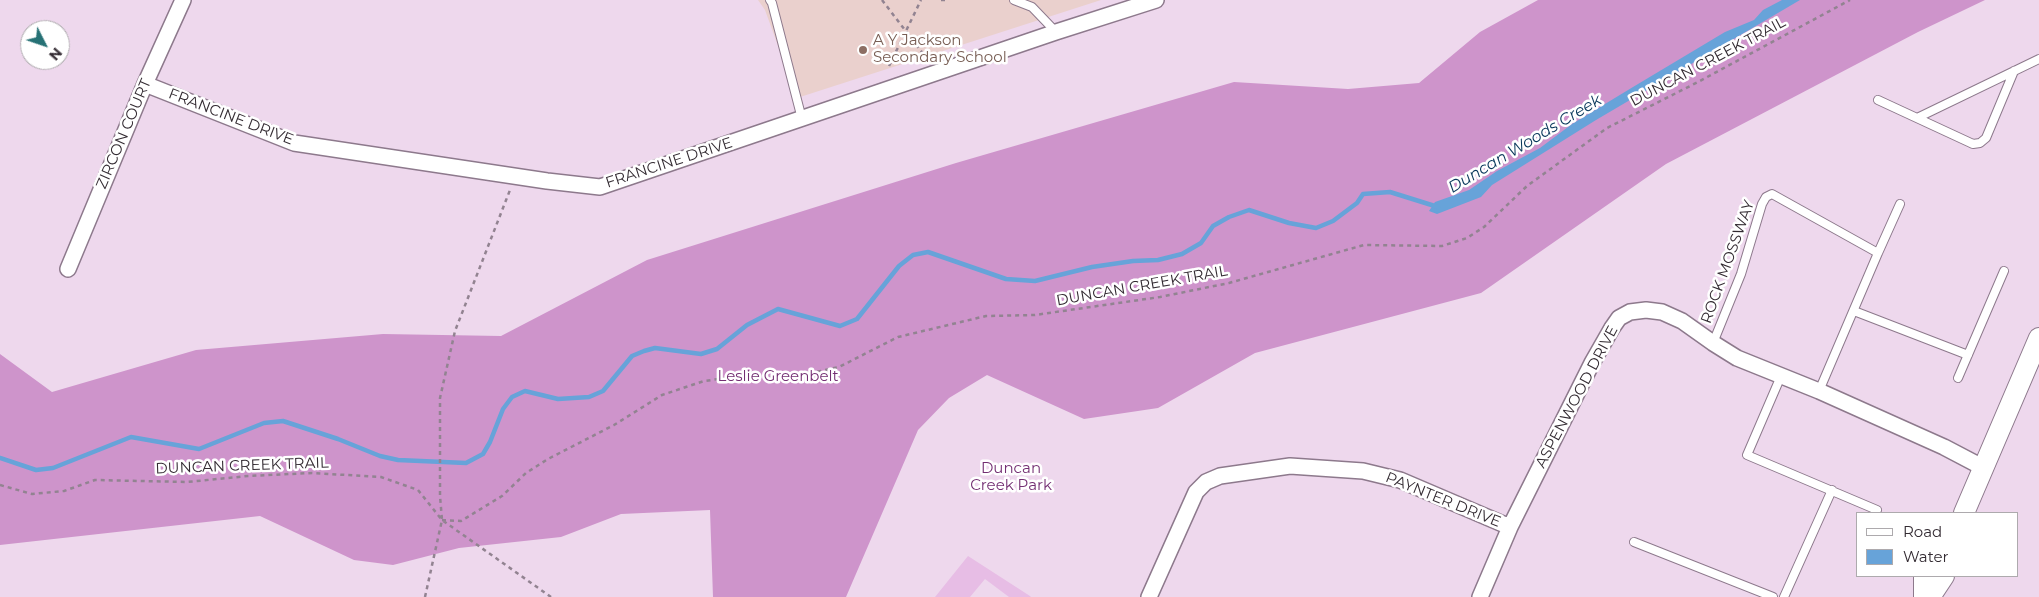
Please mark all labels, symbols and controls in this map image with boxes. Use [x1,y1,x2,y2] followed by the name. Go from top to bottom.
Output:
[1627,13,1789,111] street label: DUNCAN CREEK TRAIL
[20,20,70,70] north arrow
[873,32,1007,67] place label: A Y Jackson Secondary School
[45,44,66,64] text: N
[857,44,869,56] marker: A Y Jackson Secondary School
[93,76,155,192] street label: ZIRCON COURT
[166,85,296,149] street label: FRANCINE DRIVE
[1445,91,1605,197] water label: Duncan Woods Creek
[603,134,735,192] street label: FRANCINE DRIVE
[1697,198,1759,326] street label: ROCK MOSSWAY
[1055,262,1229,310] street label: DUNCAN CREEK TRAIL
[1532,323,1622,471] street label: ASPENWOOD DRIVE
[717,368,839,386] park label: Leslie Greenbelt
[155,454,329,478] street label: DUNCAN CREEK TRAIL
[970,460,1052,495] park label: Duncan Creek Park
[1383,469,1503,531] street label: PAYNTER DRIVE
[1856,512,2019,577] legend
[1903,522,1942,541] text: Road
[1903,547,1949,566] text: Water

